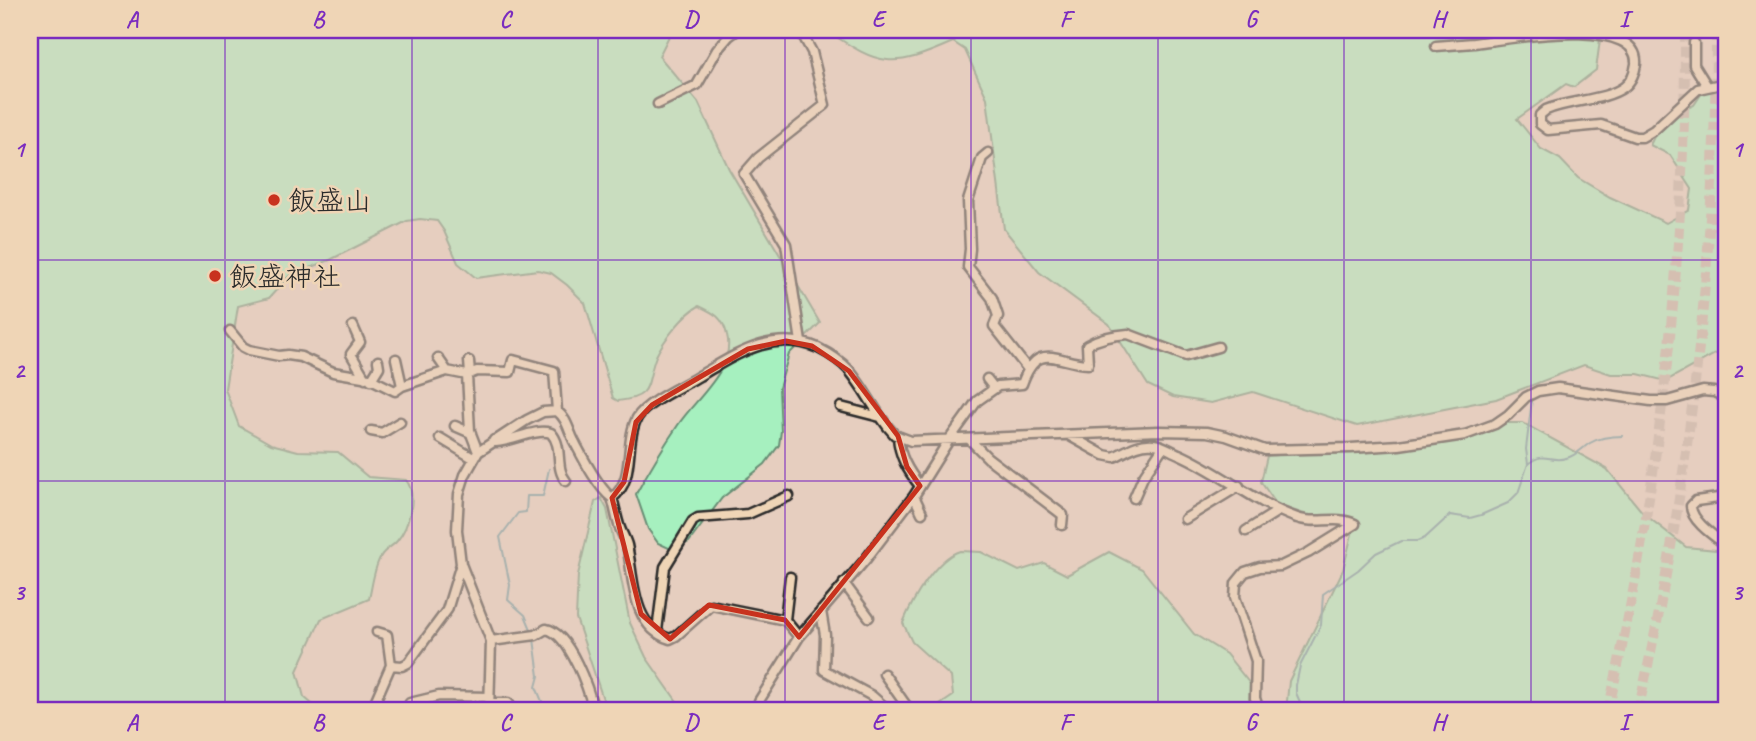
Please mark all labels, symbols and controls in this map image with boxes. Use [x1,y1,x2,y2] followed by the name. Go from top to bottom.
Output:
[126,5,140,34] text: A
[312,5,326,34] text: B
[500,5,514,34] text: C
[684,5,700,34] text: D
[872,5,888,34] text: E
[1060,5,1076,34] text: F
[1245,5,1260,34] text: G
[1431,5,1449,34] text: H
[1619,5,1634,34] text: I
[14,135,27,164] text: 1
[1732,135,1745,164] text: 1
[288,183,372,218] place label: 飯盛山
[266,192,282,208] marker: 飯盛山
[229,259,341,294] place label: 飯盛神社
[207,268,223,284] marker: 飯盛神社
[14,356,27,385] text: 2
[1732,356,1745,385] text: 2
[14,578,27,607] text: 3
[1732,578,1745,607] text: 3
[126,708,140,737] text: A
[312,708,326,737] text: B
[500,708,514,737] text: C
[684,708,700,737] text: D
[872,708,888,737] text: E
[1060,708,1076,737] text: F
[1245,708,1260,737] text: G
[1431,708,1449,737] text: H
[1619,708,1634,737] text: I

